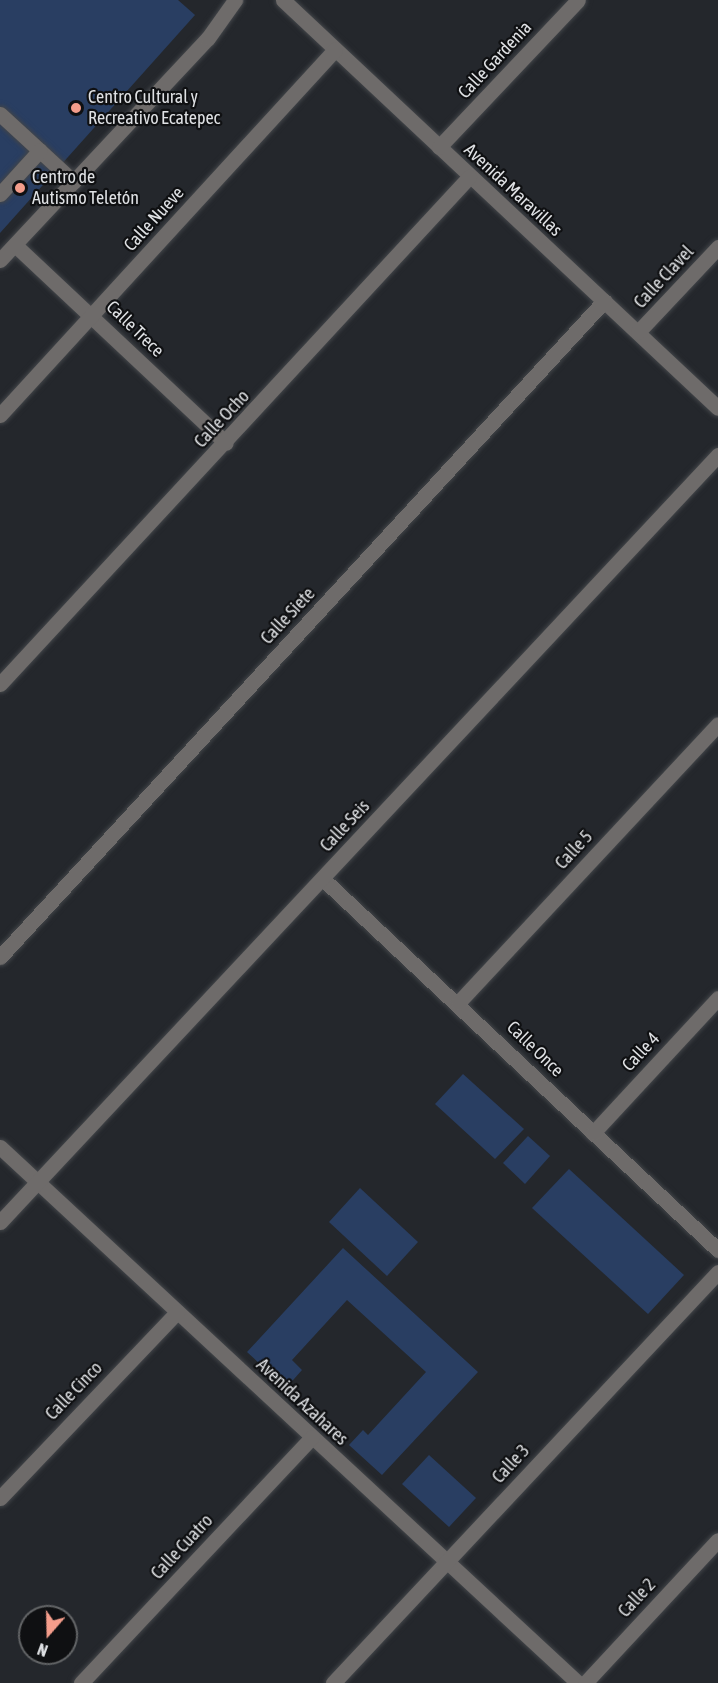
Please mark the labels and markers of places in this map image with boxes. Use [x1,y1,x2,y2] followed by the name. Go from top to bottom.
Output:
[88,87,220,130] place label: Centro Cultural y Recreativo Ecatepec
[69,101,83,115] marker: Centro Cultural y Recreativo Ecatepec
[32,167,139,210] place label: Centro de Autismo Teletón
[13,181,27,195] marker: Centro de Autismo Teletón

